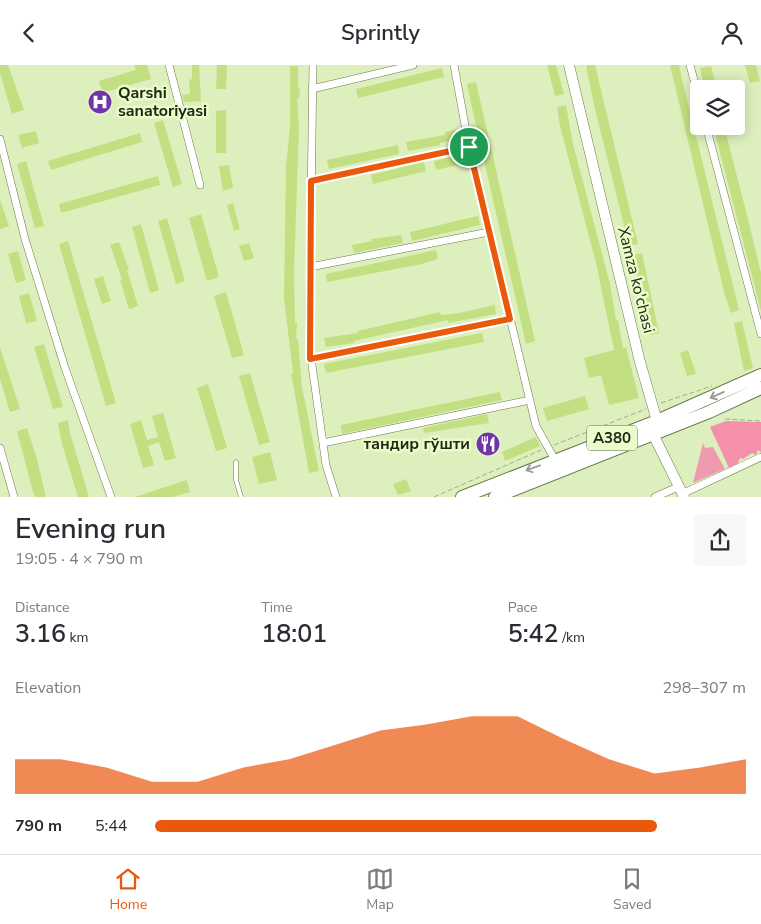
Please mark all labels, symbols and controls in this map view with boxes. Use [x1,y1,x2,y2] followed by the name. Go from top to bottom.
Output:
[341,18,420,48] text: Sprintly
[15,19,43,47] icon: back
[718,19,746,47] icon: person
[690,80,745,135] map controls
[690,80,745,135] button: layers
[118,82,207,122] place label: Qarshi sanatoriyasi
[87,89,113,115] hospital icon: Qarshi sanatoriyasi
[448,126,490,168] pin
[455,133,483,161] icon: arrive
[612,224,660,336] street label: Xamza ko'chasi
[710,391,725,401] one-way arrow
[587,425,637,451] road number: A380
[475,431,501,457] restaurant icon: тандир гўшти
[364,433,470,455] place label: тандир гўшти
[526,465,541,474] one-way arrow
[15,510,166,548] text: Evening run
[694,514,746,566] button: share
[15,548,143,570] text: 19:05 · 4 × 790 m
[15,598,69,617] text: Distance
[261,598,292,617] text: Time
[508,598,537,617] text: Pace
[15,617,66,651] text: 3.16
[261,617,327,651] text: 18:01
[508,617,559,651] text: 5:42
[66,628,89,647] text: km
[559,628,585,647] text: /km
[15,677,81,699] text: Elevation
[663,677,746,699] text: 298–307 m
[15,815,62,837] text: 790 m
[95,815,127,837] text: 5:44
[109,865,147,914] tab: Home
[366,865,394,914] tab: Map
[613,865,652,914] tab: Saved

